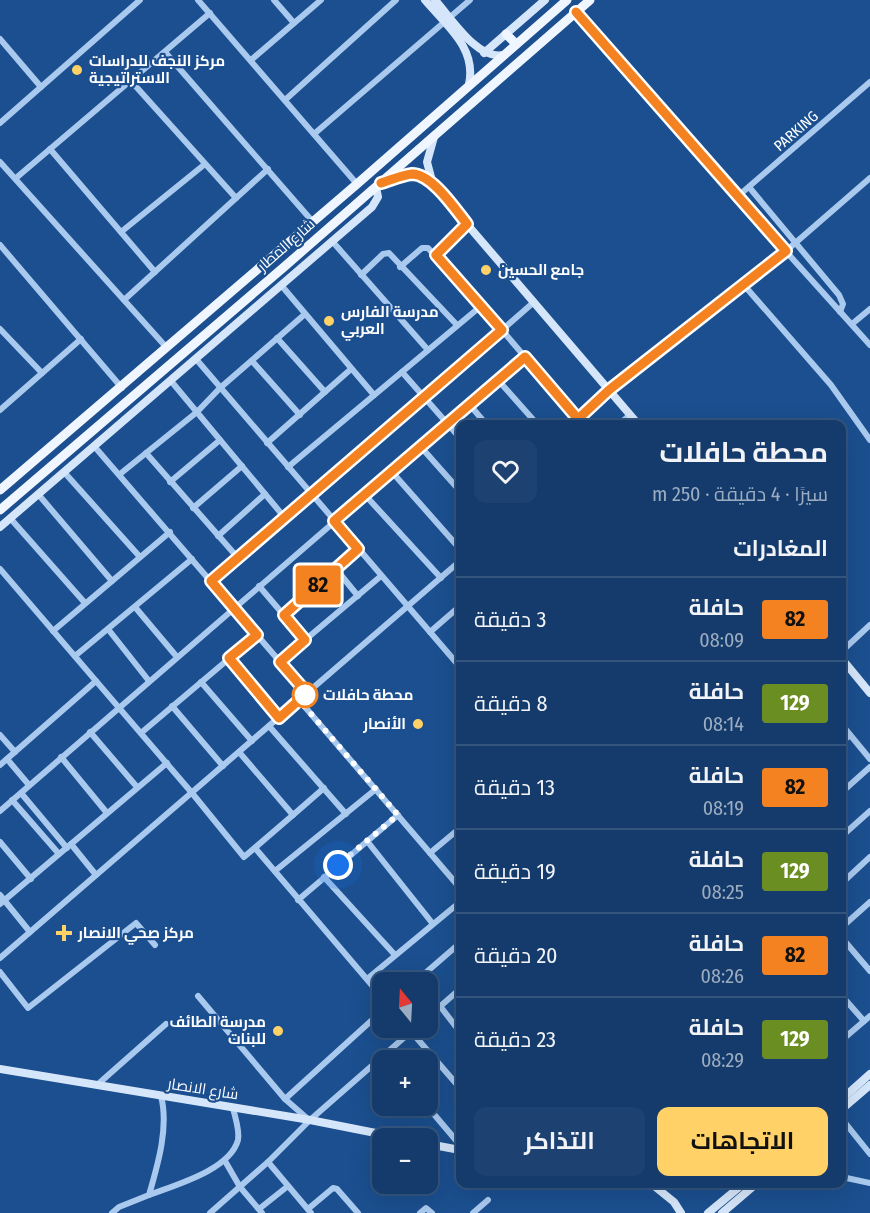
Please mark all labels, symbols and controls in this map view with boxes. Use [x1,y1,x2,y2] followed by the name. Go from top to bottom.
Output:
[89,52,225,87] place label: مركز النجف للدراسات الاستراتيجية
[70,63,84,77] marker: مركز النجف للدراسات الاستراتيجية
[770,107,822,155] street label: PARKING
[253,215,320,277] street label: شارع المطار
[498,261,584,280] place label: جامع الحسين
[479,263,493,277] marker: جامع الحسين
[341,303,439,341] place label: مدرسة الفارس العربي
[322,314,336,328] marker: مدرسة الفارس العربي
[659,436,828,469] text: محطة حافلات
[474,440,537,503] button: heart
[652,482,828,506] text: سيرًا · 4 دقيقة · 250 m
[733,535,828,562] text: المغادرات
[291,566,345,604] line badge: 82
[308,572,328,598] text: 82
[689,594,744,621] text: حافلة
[474,606,546,633] text: 3 دقيقة
[785,606,805,632] text: 82
[699,628,744,652] text: 08:09
[689,678,744,705] text: حافلة
[292,682,318,708] marker: محطة حافلات
[323,686,413,704] place label: محطة حافلات
[474,690,547,717] text: 8 دقيقة
[780,690,810,716] text: 129
[703,712,744,736] text: 08:14
[362,715,406,733] place label: الأنصار
[411,717,425,731] marker: الأنصار
[689,762,744,789] text: حافلة
[474,774,555,801] text: 13 دقيقة
[785,774,805,800] text: 82
[703,796,744,820] text: 08:19
[689,846,744,873] text: حافلة
[323,850,353,880] your location
[474,858,556,885] text: 19 دقيقة
[780,858,810,884] text: 129
[701,880,744,904] text: 08:25
[55,924,73,942] marker: مركز صحي الانصار
[77,924,194,945] place label: مركز صحي الانصار
[689,930,744,957] text: حافلة
[474,942,558,969] text: 20 دقيقة
[785,942,805,968] text: 82
[701,964,744,988] text: 08:26
[372,972,438,1038] north arrow
[372,972,438,1194] map controls
[170,1013,266,1048] place label: مدرسة الطائف للبنات
[689,1014,744,1041] text: حافلة
[271,1024,285,1038] marker: مدرسة الطائف للبنات
[474,1026,556,1053] text: 23 دقيقة
[780,1026,810,1052] text: 129
[701,1048,744,1072] text: 08:29
[372,1050,438,1116] button: +
[165,1074,240,1105] street label: شارع الانصار
[474,1107,645,1176] button: التذاكر
[657,1107,828,1176] button: الاتجاهات
[372,1128,438,1194] button: −

